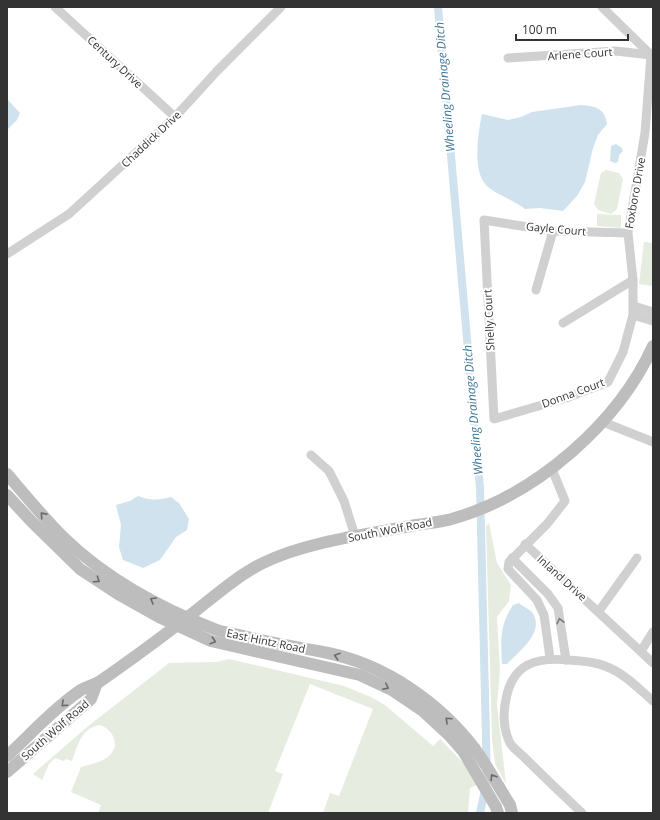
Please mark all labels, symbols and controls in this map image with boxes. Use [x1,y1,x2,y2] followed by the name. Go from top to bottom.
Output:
[516,16,628,42] scale bar
[430,21,459,153] water label: Wheeling Drainage Ditch
[522,21,557,38] text: 100 m
[85,32,146,91] street label: Century Drive
[547,44,613,63] street label: Arlene Court
[117,107,184,170] street label: Chaddick Drive
[621,156,648,230] street label: Foxboro Drive
[525,218,587,239] street label: Gayle Court
[479,289,498,351] street label: Shelly Court
[458,344,487,476] water label: Wheeling Drainage Ditch
[539,374,606,411] street label: Donna Court
[40,512,48,520] one-way arrow
[347,514,433,545] street label: South Wolf Road
[534,551,590,604] street label: Inland Drive
[93,575,100,583] one-way arrow
[150,597,157,605] one-way arrow
[557,618,565,624] one-way arrow
[225,625,307,656] street label: East Hintz Road
[210,636,217,645] one-way arrow
[334,652,341,661] one-way arrow
[382,682,389,690] one-way arrow
[18,696,92,763] street label: South Wolf Road
[62,699,69,706] one-way arrow
[446,718,453,725] one-way arrow
[490,774,497,781] one-way arrow

